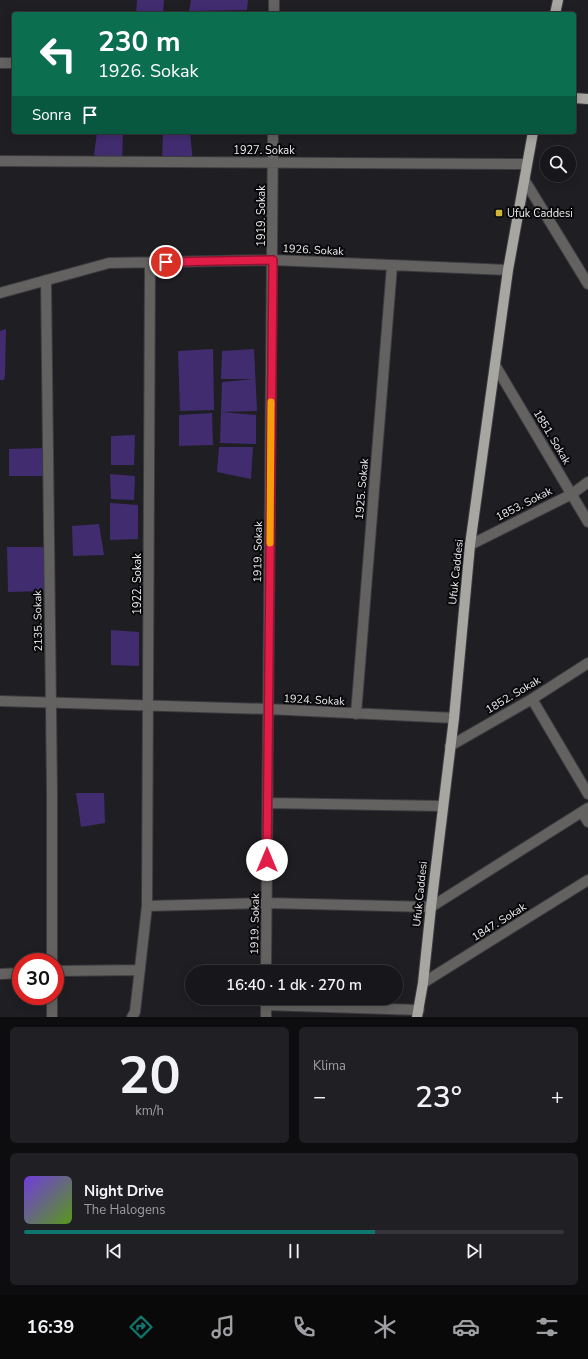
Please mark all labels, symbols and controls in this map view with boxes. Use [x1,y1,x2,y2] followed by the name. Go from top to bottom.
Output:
[98,23,181,61] text: 230 m
[32,28,84,80] icon: left
[98,59,198,83] text: 1926. Sokak
[79,104,101,126] icon: arrive
[32,105,71,125] text: Sonra
[233,143,295,158] street label: 1927. Sokak
[540,146,576,182] map controls
[540,146,576,182] button: search
[254,185,269,247] street label: 1919. Sokak
[507,206,573,221] place label: Ufuk Caddesi
[494,208,504,218] marker: Ufuk Caddesi
[282,241,345,259] street label: 1926. Sokak
[149,245,183,279] pin
[155,251,177,273] icon: arrive
[530,407,574,468] street label: 1851. Sokak
[352,457,372,520] street label: 1925. Sokak
[493,483,555,525] street label: 1853. Sokak
[250,521,266,583] street label: 1919. Sokak
[445,539,467,605] street label: Ufuk Caddesi
[130,553,145,615] street label: 1922. Sokak
[30,590,46,652] street label: 2135. Sokak
[483,673,544,717] street label: 1852. Sokak
[283,691,346,709] street label: 1924. Sokak
[246,839,288,881] position arrow
[409,861,431,927] street label: Ufuk Caddesi
[247,893,263,955] street label: 1919. Sokak
[469,899,529,945] street label: 1847. Sokak
[12,953,64,1005] speed limit sign: 30
[226,975,362,995] text: 16:40 · 1 dk · 270 m
[118,1040,181,1111] text: 20
[313,1057,346,1075] text: Klima
[415,1077,462,1118] text: 23°
[313,1082,326,1112] text: −
[551,1082,564,1112] text: +
[135,1102,164,1120] text: km/h
[84,1181,164,1201] text: Night Drive
[84,1201,165,1219] text: The Halogens
[103,1240,125,1262] icon: previous
[283,1240,305,1262] icon: pause
[463,1240,485,1262] icon: next
[127,1313,155,1341] icon: directions
[209,1313,237,1341] icon: music
[290,1313,318,1341] icon: phone
[371,1313,399,1341] icon: climate
[452,1313,480,1341] icon: car
[533,1313,561,1341] icon: filters
[27,1315,74,1339] text: 16:39

